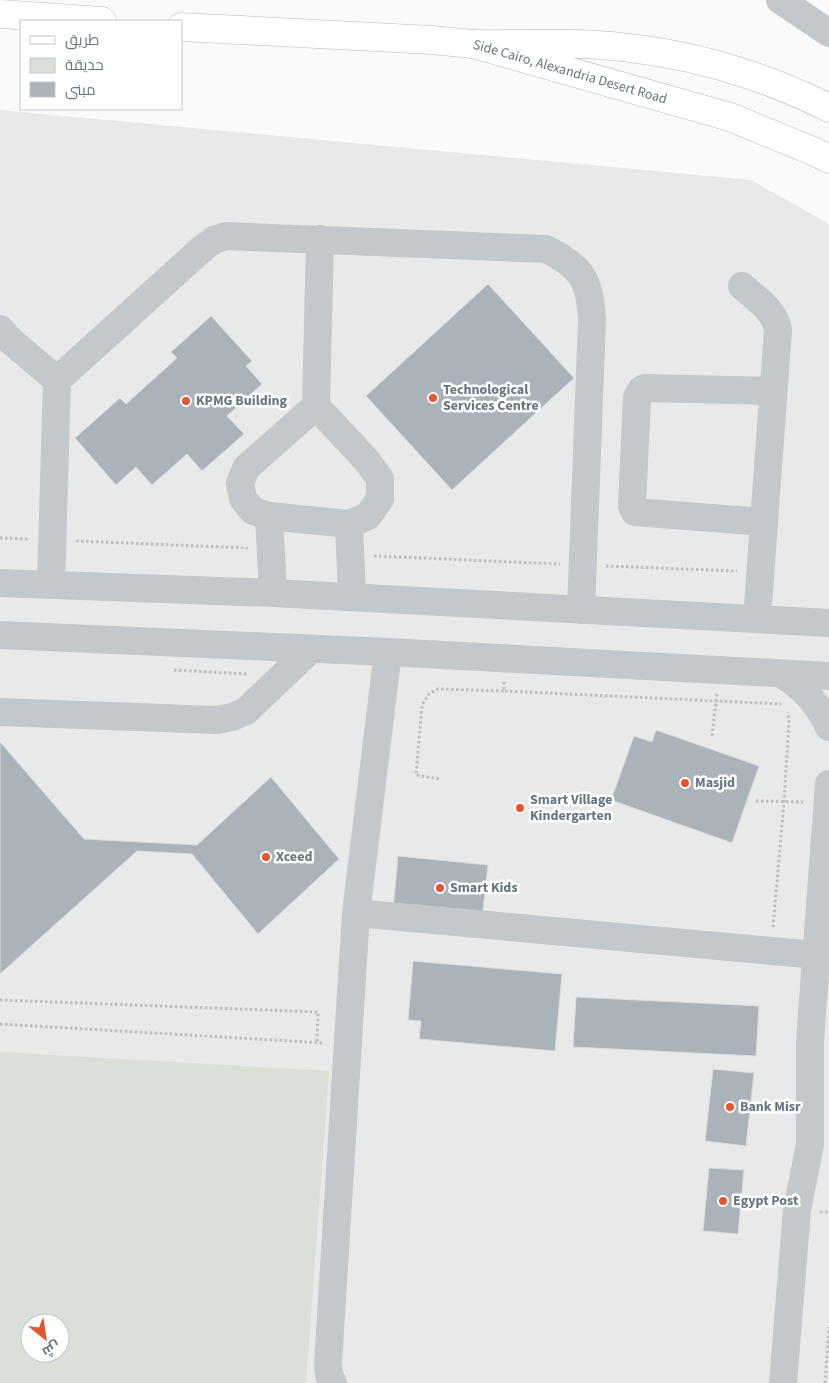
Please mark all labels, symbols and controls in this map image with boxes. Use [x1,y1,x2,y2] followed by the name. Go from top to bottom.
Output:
[20,20,182,110] legend
[65,30,99,51] text: طريق
[471,35,669,109] street label: Side Cairo, Alexandria Desert Road
[65,55,104,76] text: حديقة
[65,80,96,101] text: مبنى
[443,380,539,416] place label: Technological Services Centre
[196,391,288,411] place label: KPMG Building
[427,392,439,404] marker: Technological Services Centre
[180,395,192,407] marker: KPMG Building
[695,773,735,793] place label: Masjid
[679,777,691,789] marker: Masjid
[530,790,612,826] place label: Smart Village Kindergarten
[514,802,526,814] marker: Smart Village Kindergarten
[276,847,312,867] place label: Xceed
[260,851,272,863] marker: Xceed
[450,878,518,898] place label: Smart Kids
[434,882,446,894] marker: Smart Kids
[740,1097,801,1117] place label: Bank Misr
[724,1101,736,1113] marker: Bank Misr
[733,1191,799,1211] place label: Egypt Post
[717,1195,729,1207] marker: Egypt Post
[20,1313,70,1363] north arrow
[38,1335,64,1362] text: ش

